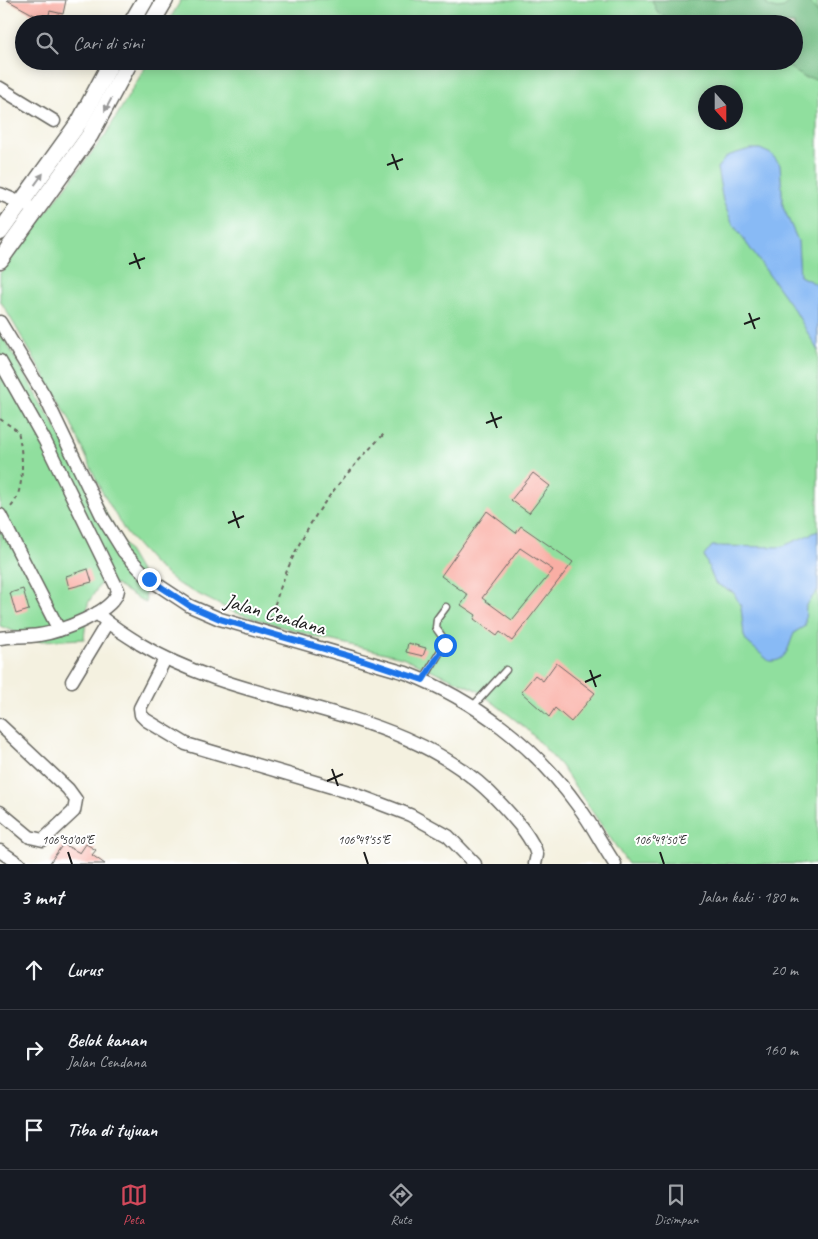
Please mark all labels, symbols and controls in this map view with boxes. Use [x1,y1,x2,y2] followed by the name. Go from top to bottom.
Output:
[15,15,803,70] search box
[33,29,61,57] icon: search
[73,31,143,55] text: Cari di sini
[698,85,743,130] north arrow
[104,97,112,112] one-way arrow
[34,172,44,186] one-way arrow
[138,568,161,591] route end
[221,587,330,641] street label: Jalan Cendana
[434,634,457,657] route start
[42,832,96,848] text: 106°50'00"E
[338,832,392,848] text: 106°49'55"E
[634,832,688,848] text: 106°49'50"E
[20,884,63,910] text: 3 mnt
[700,887,798,907] text: Jalan kaki · 180 m
[20,956,48,984] icon: ahead
[67,958,102,982] text: Lurus
[771,960,798,980] text: 20 m
[67,1028,146,1052] text: Belok kanan
[20,1036,48,1064] icon: right
[764,1040,798,1060] text: 160 m
[67,1052,146,1072] text: Jalan Cendana
[20,1116,48,1144] icon: arrive
[67,1118,157,1142] text: Tiba di tujuan
[120,1181,148,1228] tab: Peta
[387,1181,415,1228] tab: Rute
[654,1181,698,1228] tab: Disimpan

